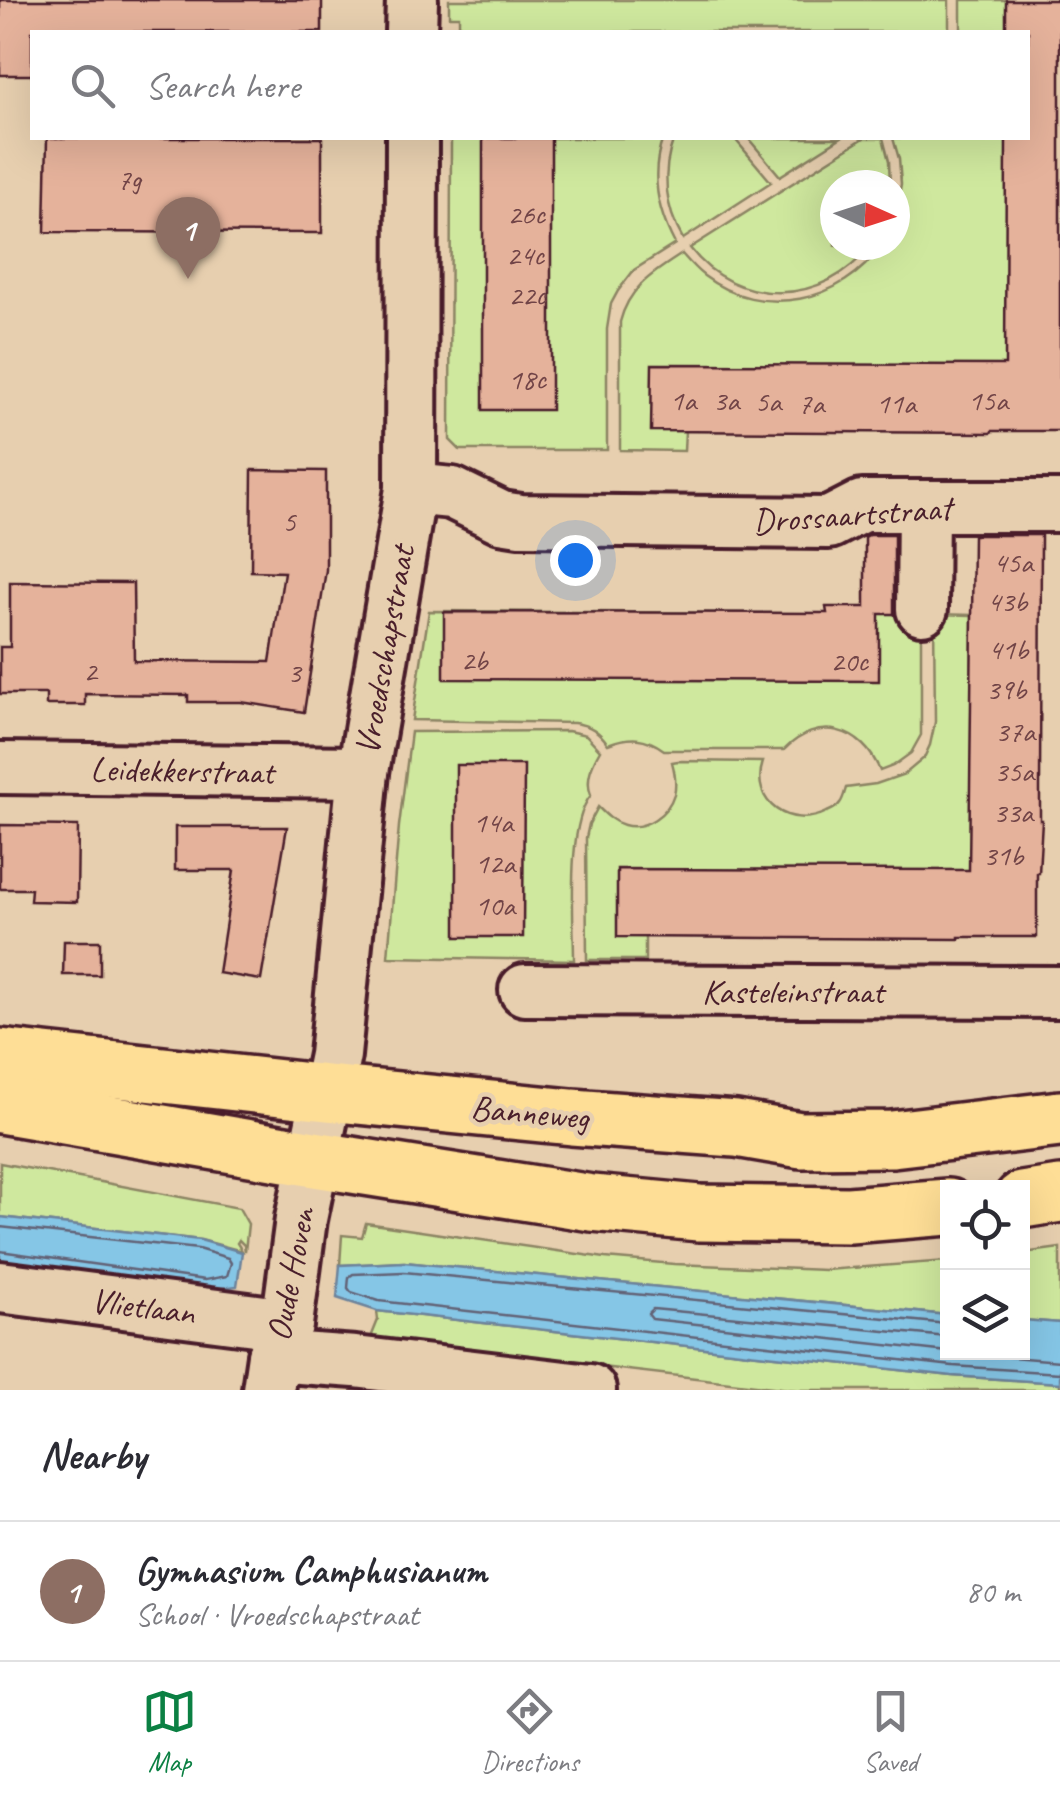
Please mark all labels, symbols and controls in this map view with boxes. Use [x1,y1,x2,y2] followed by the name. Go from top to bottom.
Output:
[30,30,1030,140] search box
[65,58,120,113] icon: search
[145,62,300,109] text: Search here
[117,160,142,198] house number: 7g
[820,170,910,260] north arrow
[507,195,546,233] house number: 26c
[156,196,220,279] pin: 1
[506,236,545,274] house number: 24c
[508,276,547,314] house number: 22c
[508,360,547,398] house number: 18c
[670,381,698,419] house number: 1a
[713,381,741,419] house number: 3a
[968,381,1010,419] house number: 15a
[755,382,783,420] house number: 5a
[798,384,826,422] house number: 7a
[876,384,918,422] house number: 11a
[751,485,957,544] street label: Drossaartstraat
[282,502,297,540] house number: 5
[550,535,601,586] your location
[344,539,426,758] street label: Vroedschapstraat
[993,543,1035,581] house number: 45a
[987,582,1029,620] house number: 43b
[988,630,1030,668] house number: 41b
[461,641,489,679] house number: 2b
[830,642,869,680] house number: 20c
[83,652,99,690] house number: 2
[287,653,303,691] house number: 3
[986,670,1028,708] house number: 39b
[995,712,1037,750] house number: 37a
[90,746,278,795] street label: Leidekkerstraat
[994,752,1036,790] house number: 35a
[993,793,1035,831] house number: 33a
[473,803,515,841] house number: 14a
[983,836,1025,874] house number: 31b
[475,844,517,882] house number: 12a
[475,886,517,924] house number: 10a
[702,969,887,1014] street label: Kasteleinstraat
[469,1085,592,1140] street label: Banneweg
[940,1180,1030,1360] map controls
[940,1180,1030,1270] button: locate
[256,1201,326,1344] street label: Oude Hoven
[940,1270,1030,1360] button: layers
[89,1278,198,1335] street label: Vlietlaan
[40,1429,146,1482] text: Nearby
[135,1547,487,1594] text: Gymnasium Camphusianum
[65,1571,80,1612] text: 1
[966,1571,1020,1612] text: 80 m
[135,1594,419,1635] text: School · Vroedschapstraat
[142,1684,197,1779] tab: Map
[481,1684,579,1779] tab: Directions
[863,1684,918,1779] tab: Saved

